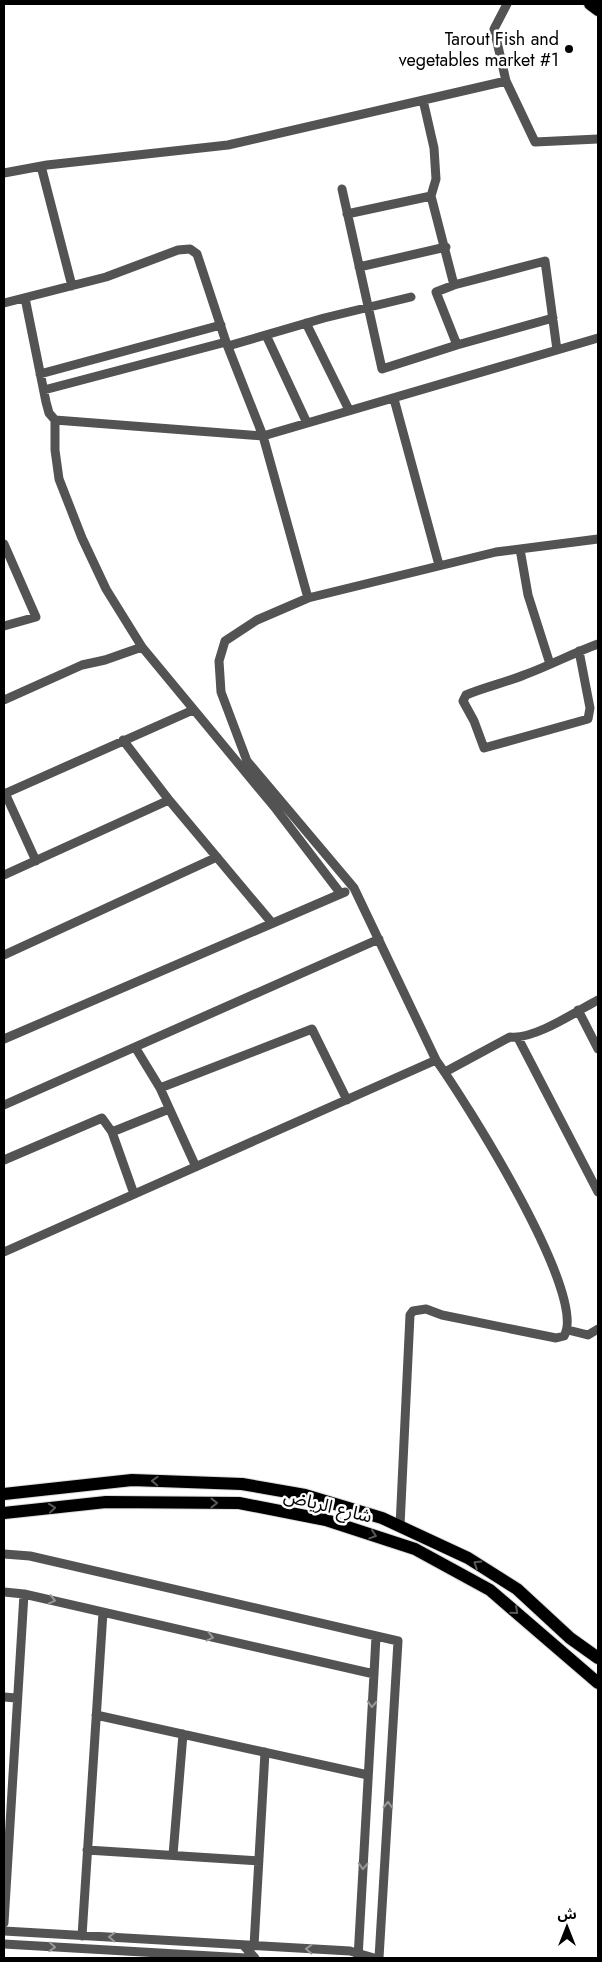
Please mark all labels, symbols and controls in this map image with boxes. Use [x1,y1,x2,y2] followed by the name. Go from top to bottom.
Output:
[399,26,559,73] place label: Tarout Fish and vegetables market #1
[563,43,575,55] marker: Tarout Fish and vegetables market #1
[151,1475,159,1486] one-way arrow
[281,1482,375,1530] street label: شارع الرياض
[211,1498,219,1508] one-way arrow
[49,1503,57,1514] one-way arrow
[368,1530,376,1540] one-way arrow
[474,1561,483,1570] one-way arrow
[47,1594,56,1605] one-way arrow
[509,1605,518,1614] one-way arrow
[206,1631,215,1642] one-way arrow
[366,1700,377,1708] one-way arrow
[383,1801,394,1809] one-way arrow
[357,1862,368,1870] one-way arrow
[542,1902,592,1952] north arrow
[557,1904,577,1924] text: ش
[107,1932,115,1943] one-way arrow
[49,1942,57,1953] one-way arrow
[304,1943,312,1954] one-way arrow

